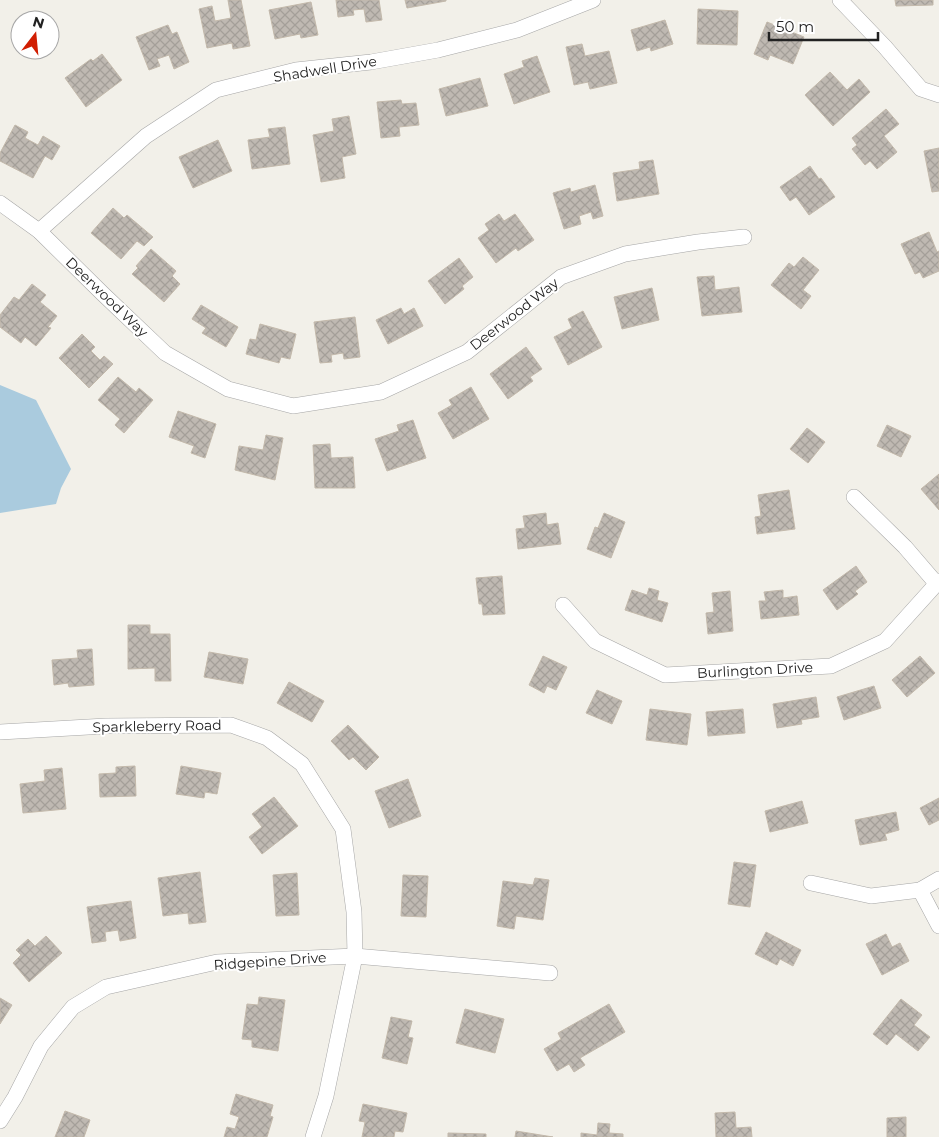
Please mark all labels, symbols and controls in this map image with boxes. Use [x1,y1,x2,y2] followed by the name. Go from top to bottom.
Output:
[10,10,60,60] north arrow
[769,10,878,42] scale bar
[31,12,47,33] text: N
[776,17,814,36] text: 50 m
[272,52,378,86] street label: Shadwell Drive
[62,253,152,341] street label: Deerwood Way
[466,274,562,354] street label: Deerwood Way
[697,658,813,682] street label: Burlington Drive
[92,716,222,736] street label: Sparkleberry Road
[213,948,327,974] street label: Ridgepine Drive

